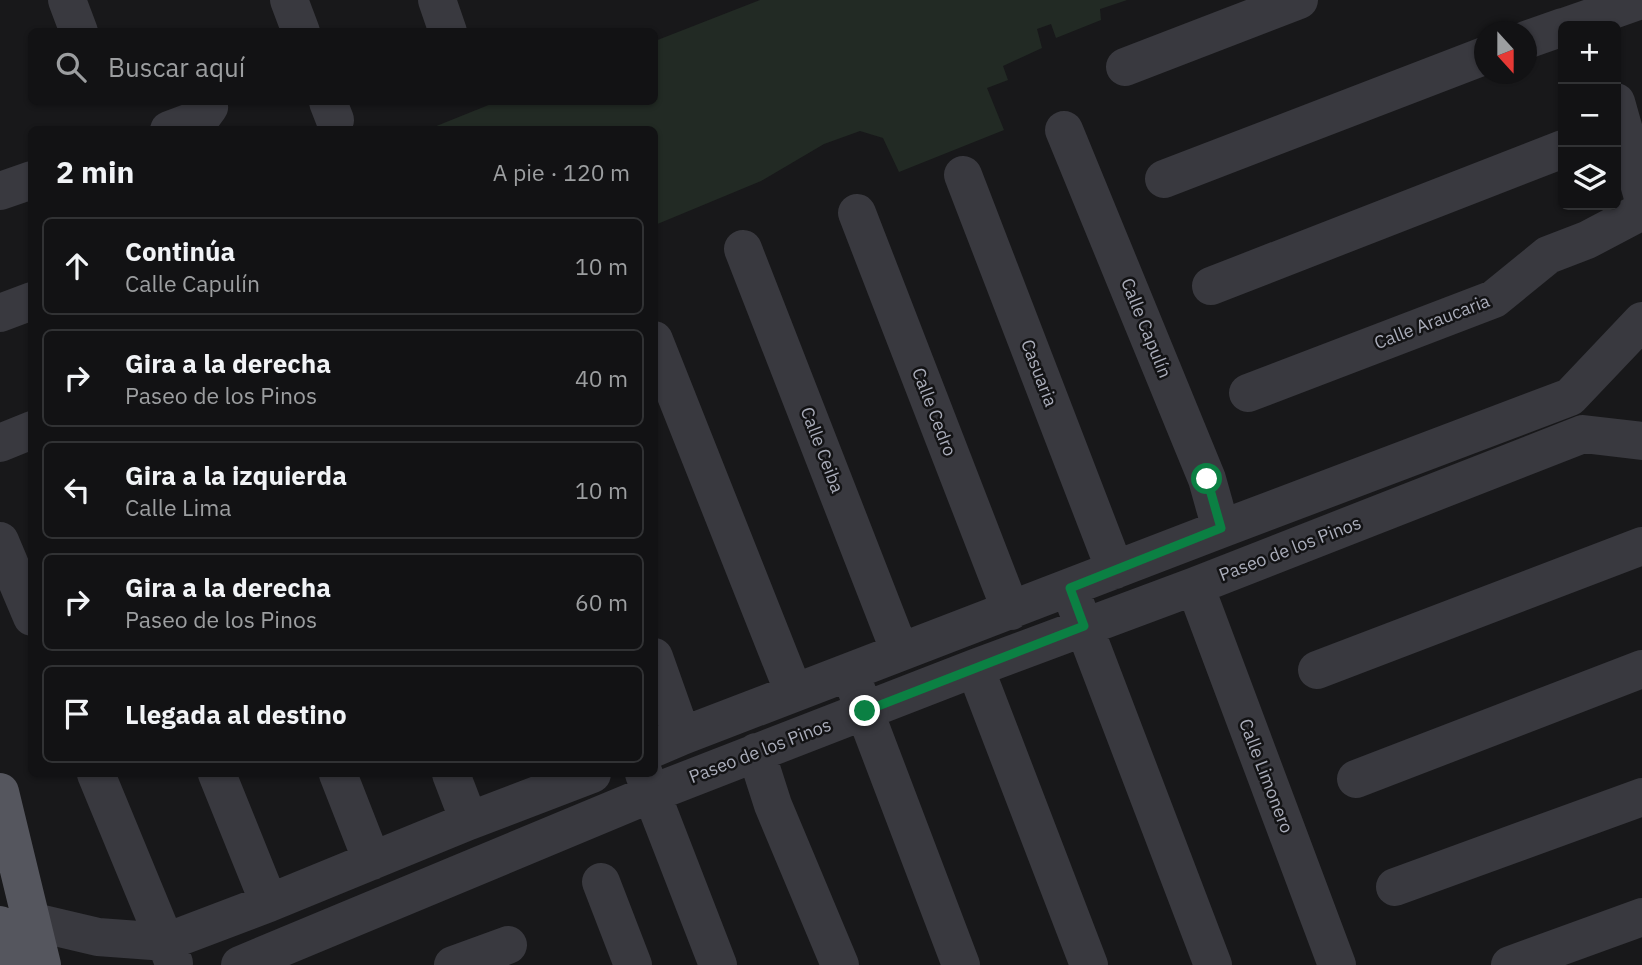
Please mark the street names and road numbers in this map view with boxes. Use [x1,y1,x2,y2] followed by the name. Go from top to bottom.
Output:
[1116,275,1177,381] street label: Calle Capulín
[1371,289,1493,354] street label: Calle Araucaria
[1016,336,1063,410] street label: Casuaria
[907,364,962,459] street label: Calle Cedro
[796,404,850,496] street label: Calle Ceiba
[1216,511,1364,586] street label: Paseo de los Pinos
[686,713,834,788] street label: Paseo de los Pinos
[1234,715,1299,836] street label: Calle Limonero

